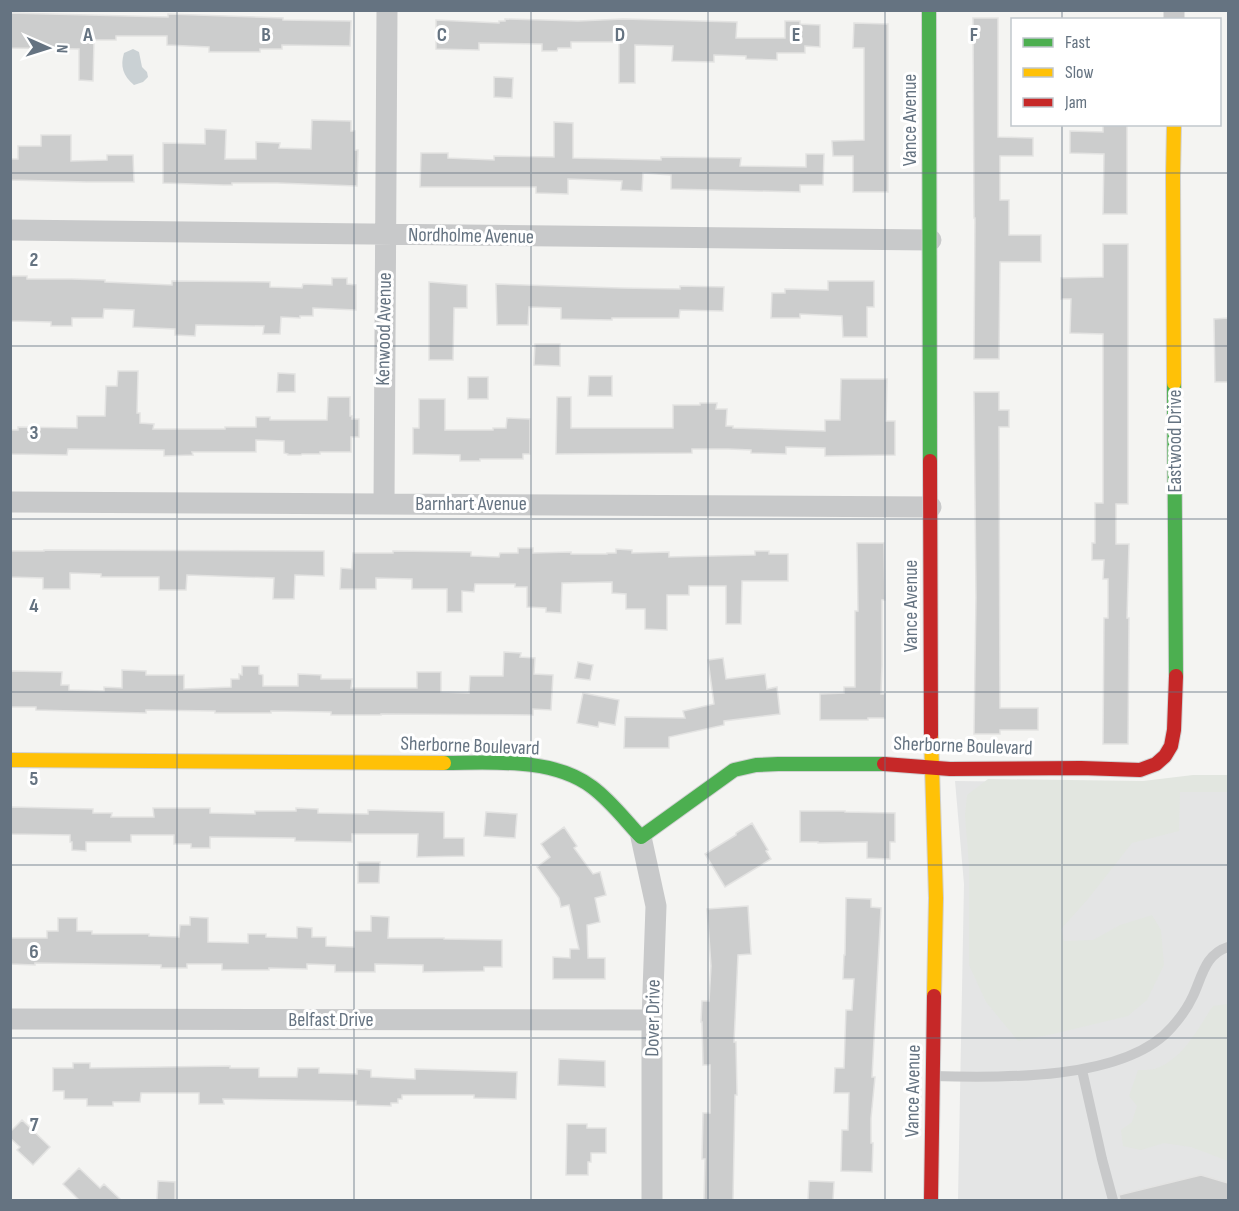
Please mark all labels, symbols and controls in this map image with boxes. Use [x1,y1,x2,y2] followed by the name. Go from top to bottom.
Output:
[18,18,78,78] north arrow
[1011,18,1221,126] legend
[82,23,93,47] text: A
[261,23,271,47] text: B
[437,23,447,47] text: C
[615,23,625,47] text: D
[792,23,800,47] text: E
[970,23,978,47] text: F
[1065,32,1091,53] text: Fast
[52,44,71,53] text: N
[1065,62,1094,83] text: Slow
[898,74,922,166] street label: Vance Avenue
[1064,92,1087,113] text: Jam
[408,223,534,249] street label: Nordholme Avenue
[30,248,38,272] text: 2
[371,272,397,386] street label: Kenwood Avenue
[1163,389,1187,493] street label: Eastwood Drive
[30,421,39,445] text: 3
[415,492,527,516] street label: Barnhart Avenue
[899,560,923,652] street label: Vance Avenue
[29,594,39,618] text: 4
[400,732,540,760] street label: Sherborne Boulevard
[893,732,1033,760] street label: Sherborne Boulevard
[30,767,39,791] text: 5
[29,940,39,964] text: 6
[640,979,666,1057] street label: Dover Drive
[288,1008,374,1032] street label: Belfast Drive
[900,1044,926,1138] street label: Vance Avenue
[30,1113,39,1137] text: 7

